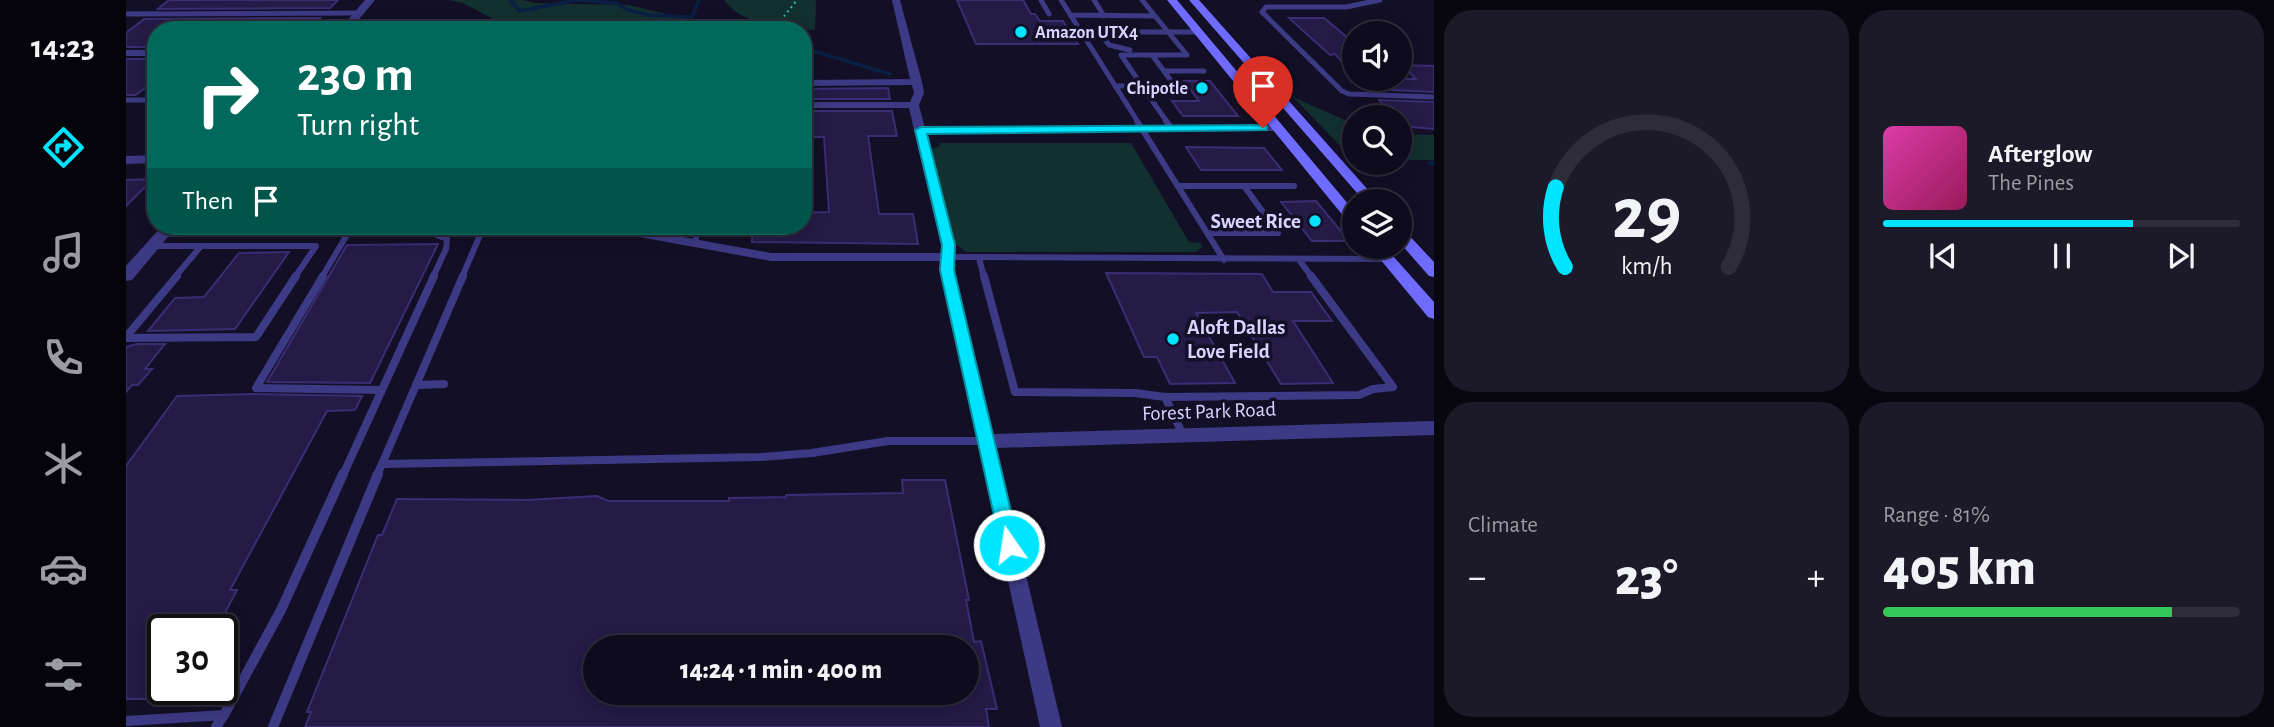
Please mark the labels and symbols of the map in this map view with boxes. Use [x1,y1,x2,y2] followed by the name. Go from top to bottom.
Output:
[1013,24,1029,40] marker: Amazon UTX4
[1035,24,1138,42] place label: Amazon UTX4
[1233,56,1293,128] pin
[1127,80,1188,98] place label: Chipotle
[1194,80,1210,96] marker: Chipotle
[1211,211,1301,232] place label: Sweet Rice
[1307,213,1323,229] marker: Sweet Rice
[1187,317,1285,362] place label: Aloft Dallas Love Field
[1165,331,1181,347] marker: Aloft Dallas Love Field
[1142,399,1277,424] street label: Forest Park Road
[972,508,1046,582] position arrow
[147,614,238,705] speed limit sign: 30

